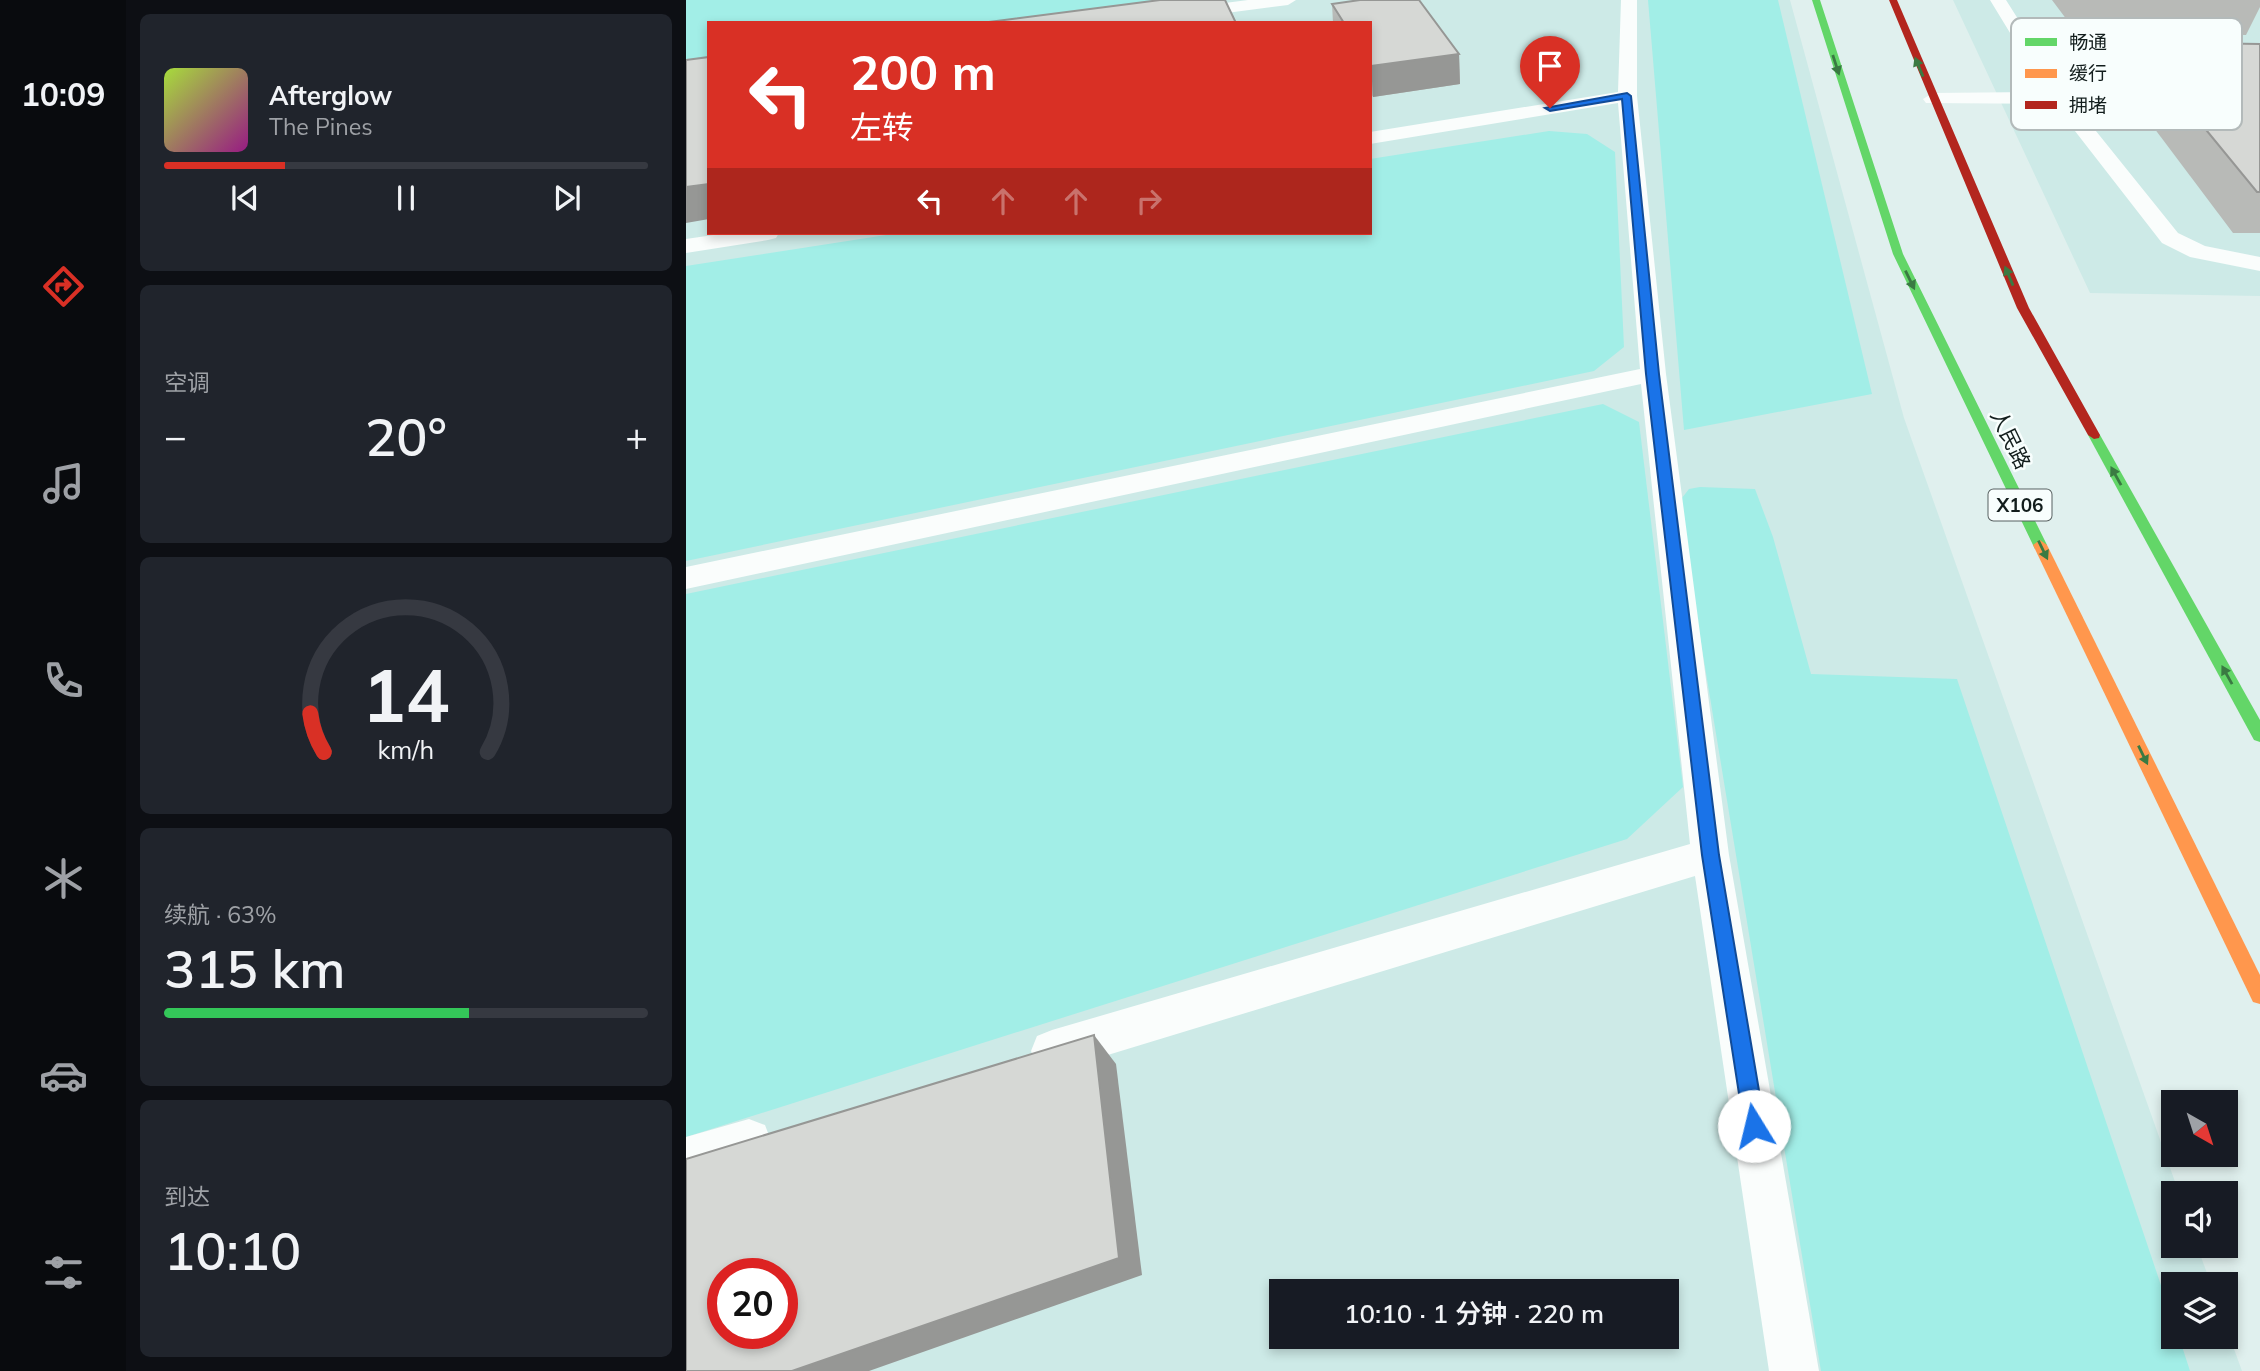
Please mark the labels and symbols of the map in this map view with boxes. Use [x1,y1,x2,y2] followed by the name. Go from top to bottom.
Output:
[2011,18,2242,130] legend
[2069,30,2107,54] text: 畅通
[1520,36,1580,108] pin
[1831,55,1841,76] one-way arrow
[1914,56,1925,77] one-way arrow
[2069,61,2107,85] text: 缓行
[2069,93,2107,117] text: 拥堵
[2003,266,2015,286] one-way arrow
[1905,270,1916,290] one-way arrow
[1986,405,2036,473] street label: 人民路
[2110,466,2122,486] one-way arrow
[1988,490,2052,520] road number: X106
[2037,540,2048,560] one-way arrow
[2221,665,2233,685] one-way arrow
[2137,745,2148,765] one-way arrow
[1717,1089,1791,1163] position arrow
[2161,1090,2238,1167] north arrow
[707,1258,798,1349] speed limit sign: 20

